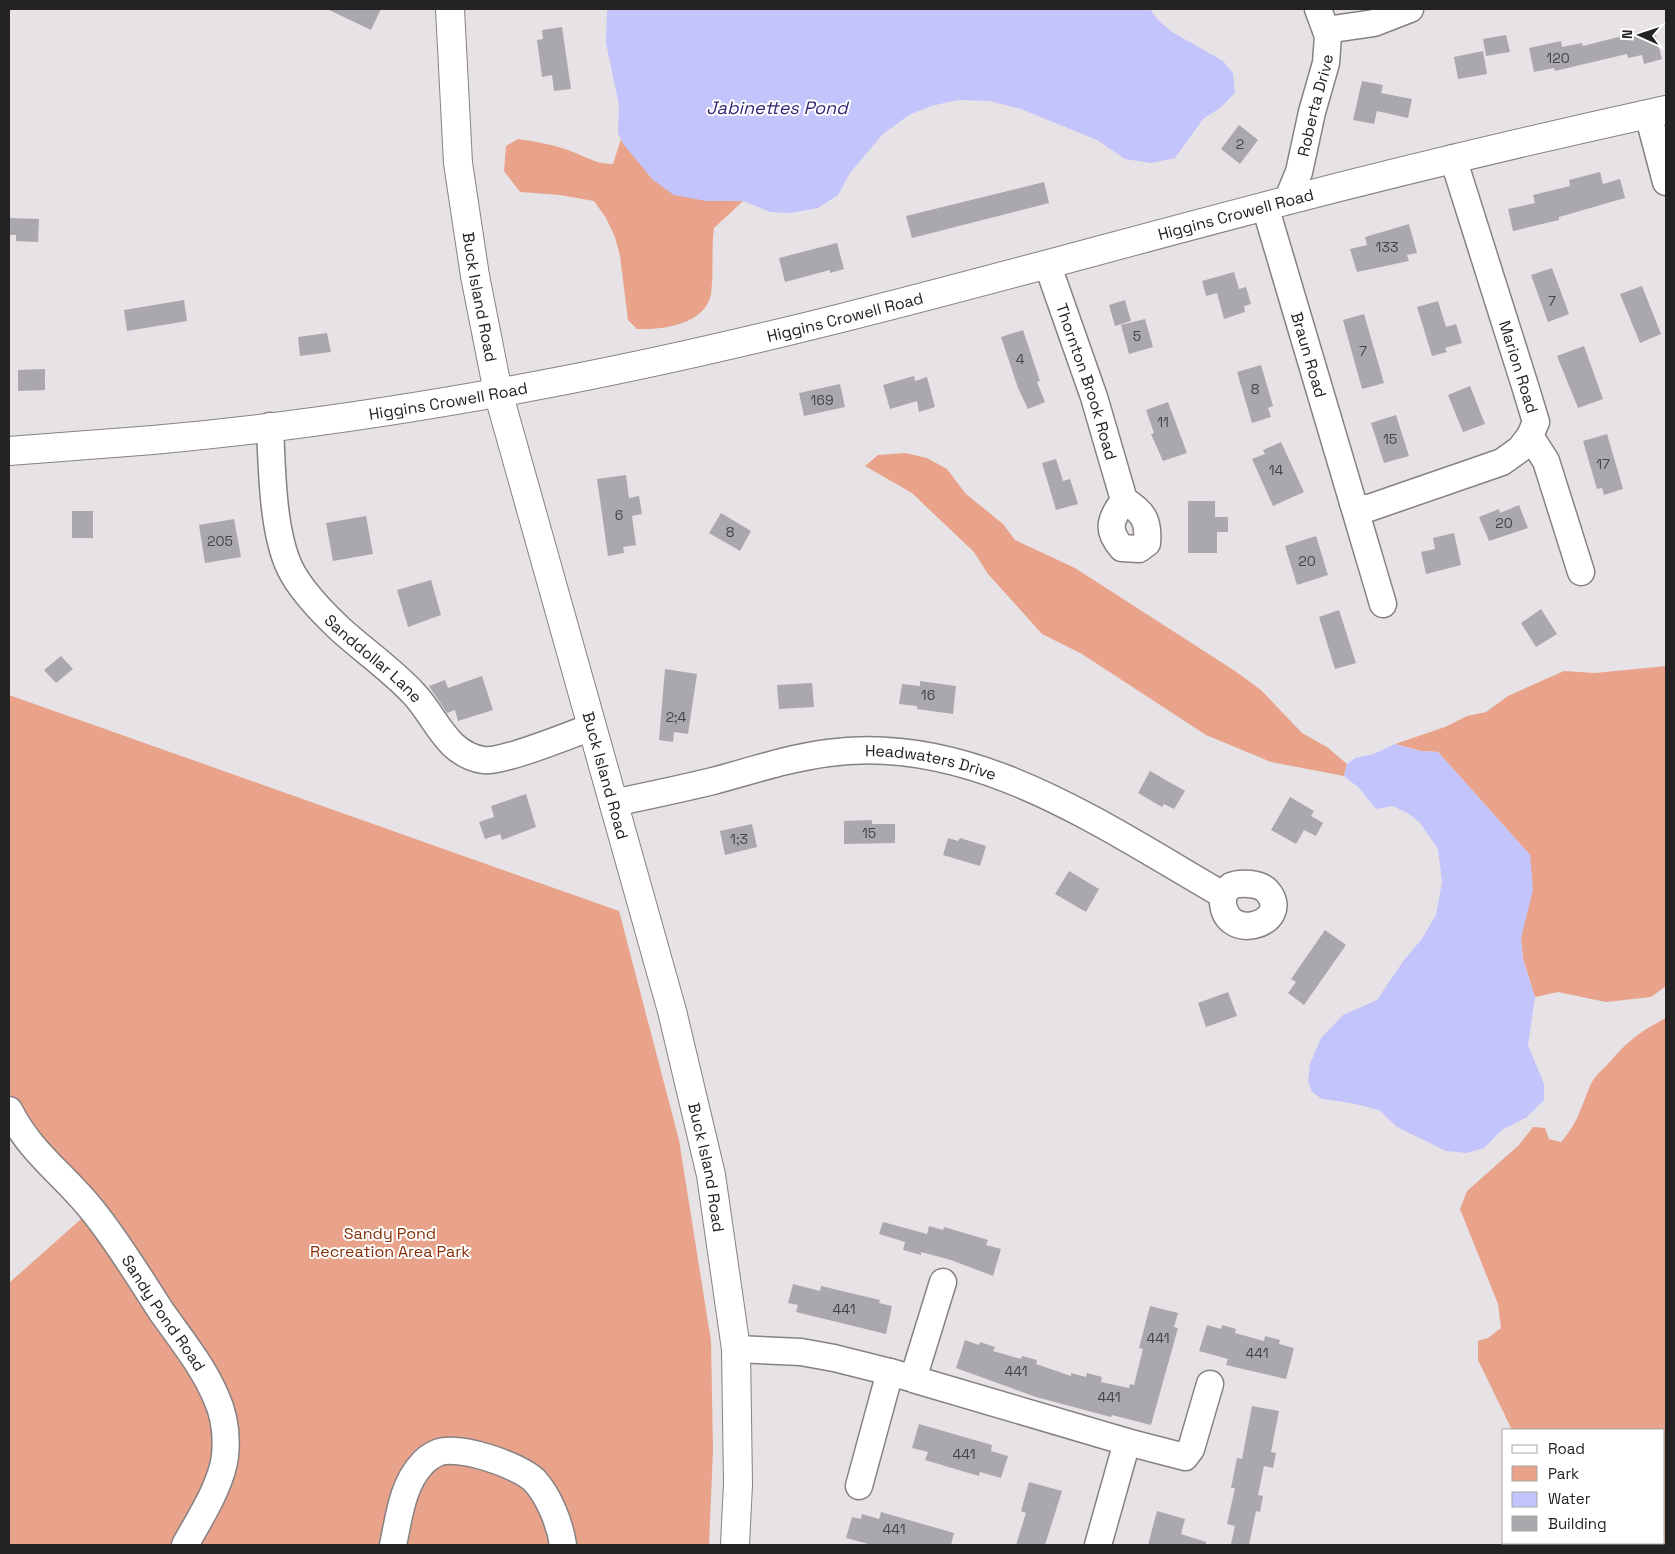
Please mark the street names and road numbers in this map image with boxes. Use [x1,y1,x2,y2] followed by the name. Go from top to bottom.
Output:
[1292,54,1337,158] street label: Roberta Drive
[1155,184,1316,245] street label: Higgins Crowell Road
[458,231,502,364] street label: Buck Island Road
[765,287,925,346] street label: Higgins Crowell Road
[1051,300,1122,462] street label: Thornton Brook Road
[1286,309,1332,400] street label: Braun Road
[1494,318,1543,416] street label: Marion Road
[367,377,529,424] street label: Higgins Crowell Road
[320,609,427,707] street label: Sanddollar Lane
[578,709,634,842] street label: Buck Island Road
[865,740,1000,785] street label: Headwaters Drive
[684,1100,730,1233] street label: Buck Island Road
[117,1251,211,1375] street label: Sandy Pond Road

